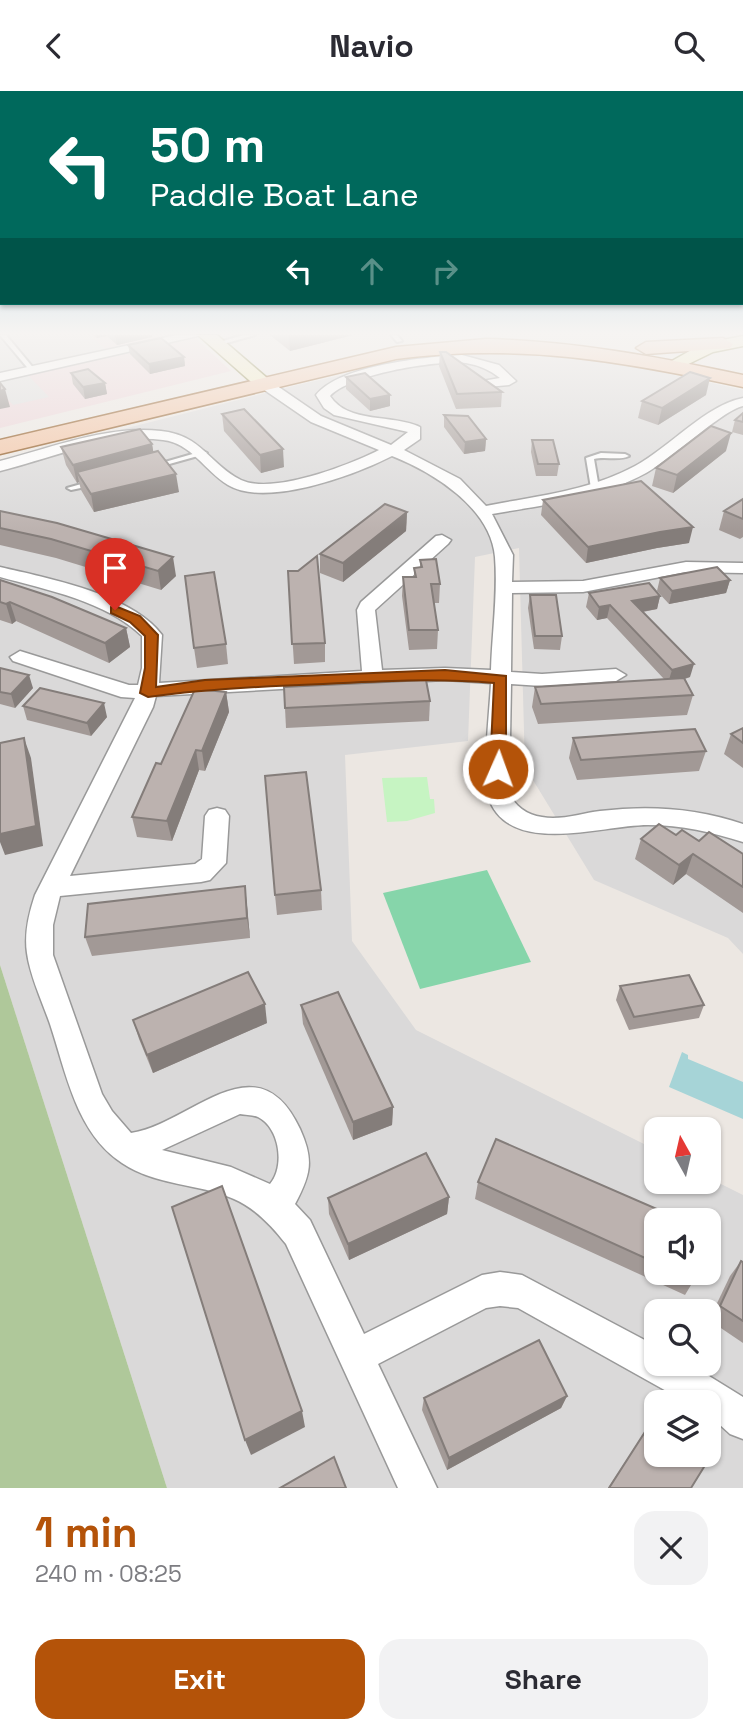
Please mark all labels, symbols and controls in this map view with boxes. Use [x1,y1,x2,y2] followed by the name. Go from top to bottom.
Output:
[329,26,414,66] text: Navio
[35,27,73,65] icon: back
[670,27,708,65] icon: search
[150,114,265,176] text: 50 m
[35,119,126,210] icon: left
[150,175,419,215] text: Paddle Boat Lane
[280,252,318,290] icon: left
[353,252,391,290] icon: ahead
[426,252,464,290] icon: right
[85,538,145,610] pin
[96,549,134,587] icon: arrive
[461,732,535,806] position arrow
[644,1117,721,1193] north arrow
[644,1117,721,1467] map controls
[644,1208,721,1285] button: sound
[644,1299,721,1376] button: search
[644,1390,721,1467] button: layers
[35,1506,138,1559] text: 1 min
[634,1511,708,1585] button: close
[35,1559,182,1589] text: 240 m · 08:25
[35,1639,365,1719] button: Exit
[379,1639,708,1719] button: Share

